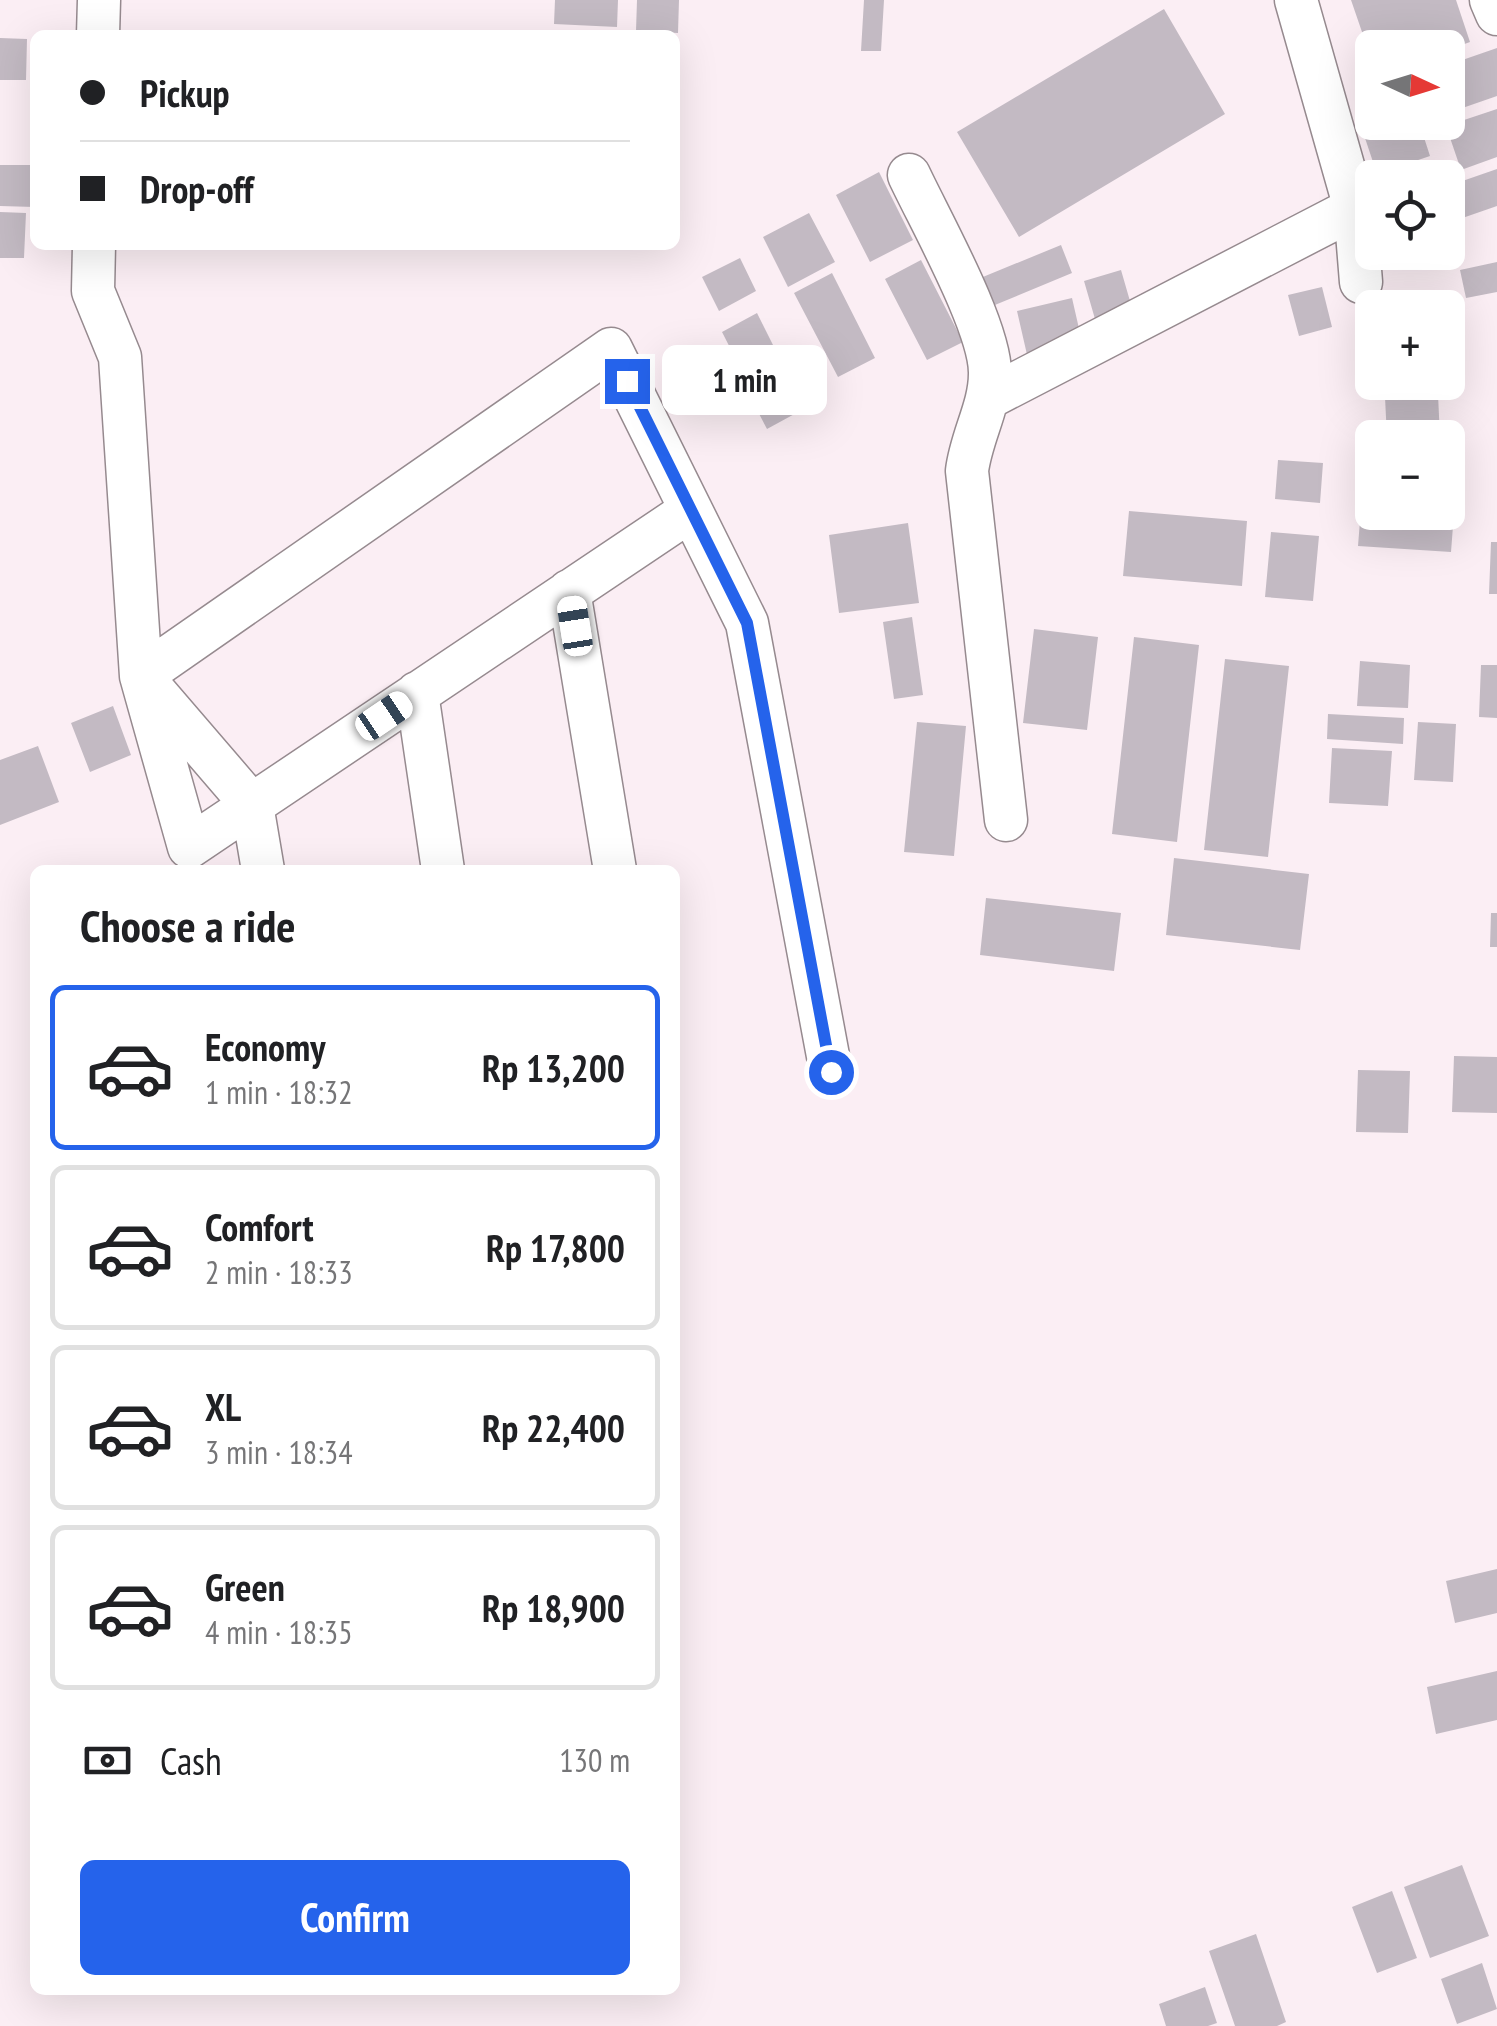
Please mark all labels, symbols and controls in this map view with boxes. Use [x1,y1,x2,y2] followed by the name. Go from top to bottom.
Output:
[1355,30,1465,140] north arrow
[1355,30,1465,530] map controls
[140,68,230,117] text: Pickup
[1355,160,1465,270] button: locate
[140,164,254,213] text: Drop-off
[1355,290,1465,400] button: +
[662,346,827,416] callout: 1 min
[605,359,650,404] route end
[712,359,777,401] text: 1 min
[1355,420,1465,530] button: −
[555,594,595,658] car
[351,687,417,745] car
[80,896,295,954] text: Choose a ride
[205,1022,325,1071] text: Economy
[85,1023,175,1113] icon: car
[482,1043,625,1092] text: Rp 13,200
[809,1050,854,1095] route start
[205,1071,353,1113] text: 1 min · 18:32
[205,1202,314,1251] text: Comfort
[85,1203,175,1293] icon: car
[486,1223,625,1272] text: Rp 17,800
[205,1251,353,1293] text: 2 min · 18:33
[205,1382,241,1431] text: XL
[85,1383,175,1473] icon: car
[482,1403,625,1452] text: Rp 22,400
[205,1431,353,1473] text: 3 min · 18:34
[205,1562,285,1611] text: Green
[85,1563,175,1653] icon: car
[482,1583,625,1632] text: Rp 18,900
[205,1611,353,1653] text: 4 min · 18:35
[80,1733,135,1788] icon: cash
[160,1736,222,1785] text: Cash
[559,1739,630,1781] text: 130 m
[80,1860,630,1975] button: Confirm

